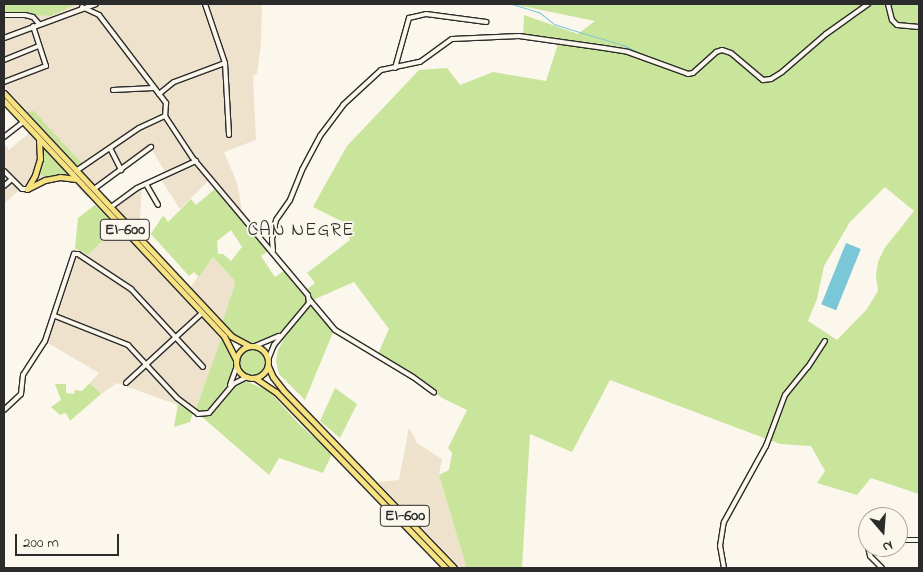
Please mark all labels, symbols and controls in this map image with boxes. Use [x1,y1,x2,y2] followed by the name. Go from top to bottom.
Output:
[99,216,151,244] road number: EI-600
[246,220,356,242] district label: CAN NEGRE
[379,502,431,530] road number: EI-600
[858,507,908,557] north arrow
[18,524,121,556] scale bar
[23,532,59,554] text: 200 m
[880,534,895,557] text: N

